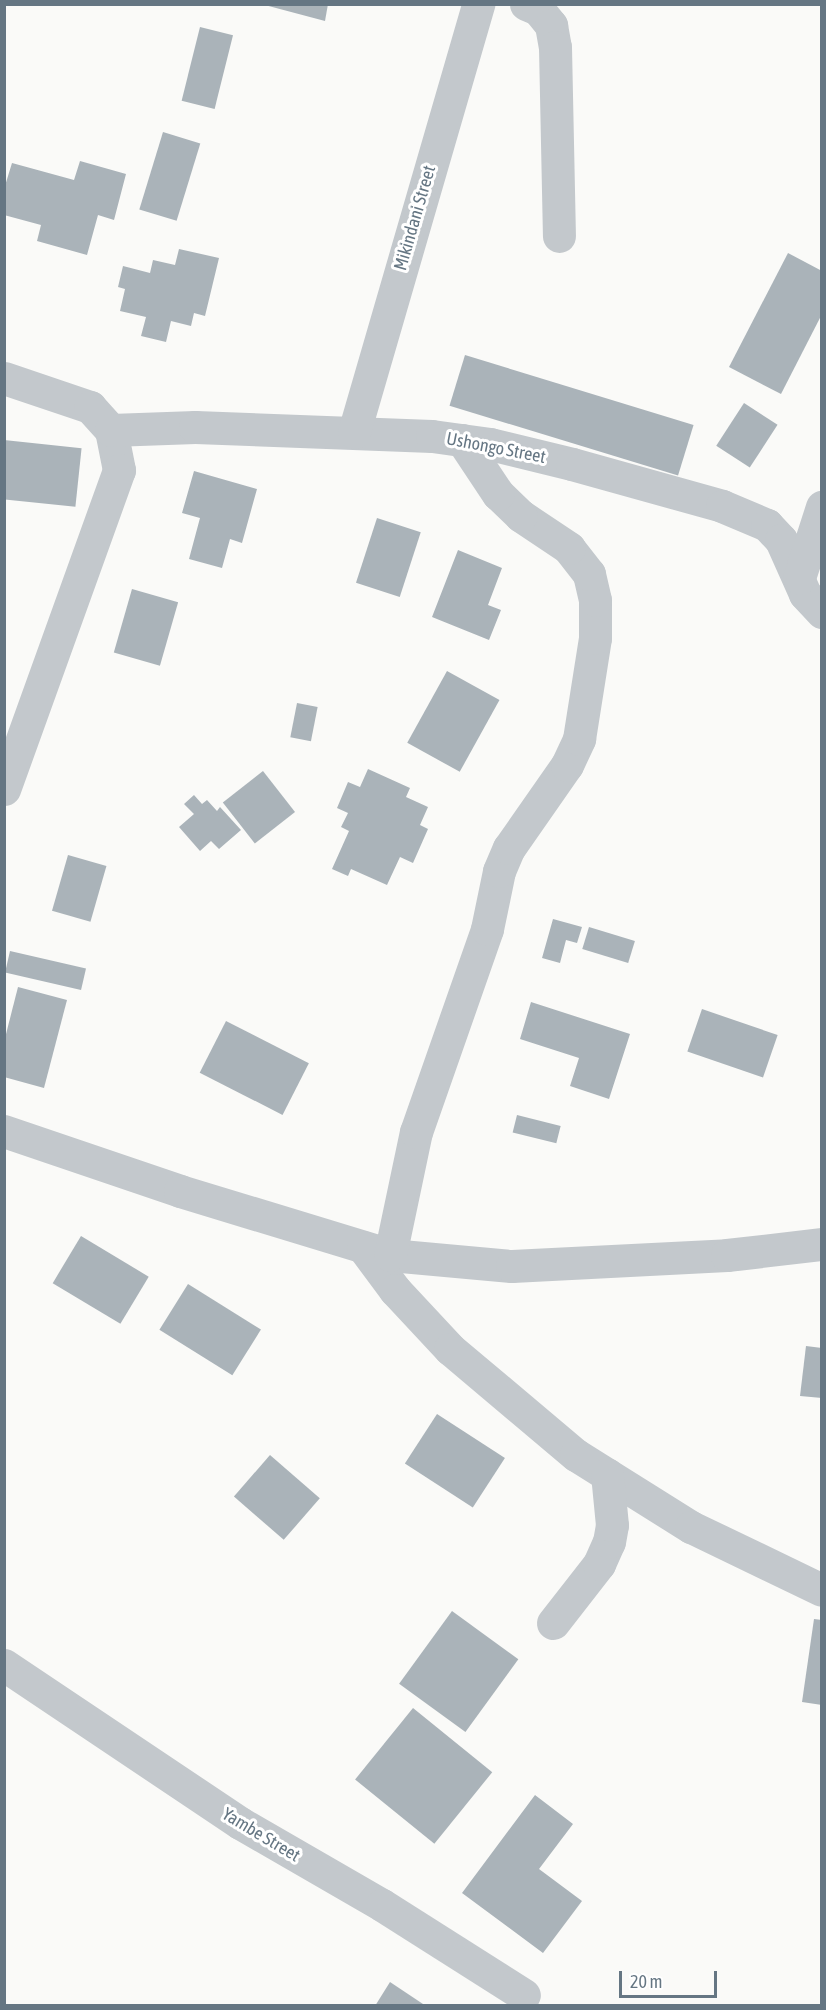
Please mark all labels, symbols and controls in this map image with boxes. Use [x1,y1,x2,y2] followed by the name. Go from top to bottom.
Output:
[390,163,440,273] street label: Mikindani Street
[445,428,547,468] street label: Ushongo Street
[218,1803,304,1867] street label: Yambe Street
[622,1959,720,1997] scale bar
[630,1971,662,1992] text: 20 m

